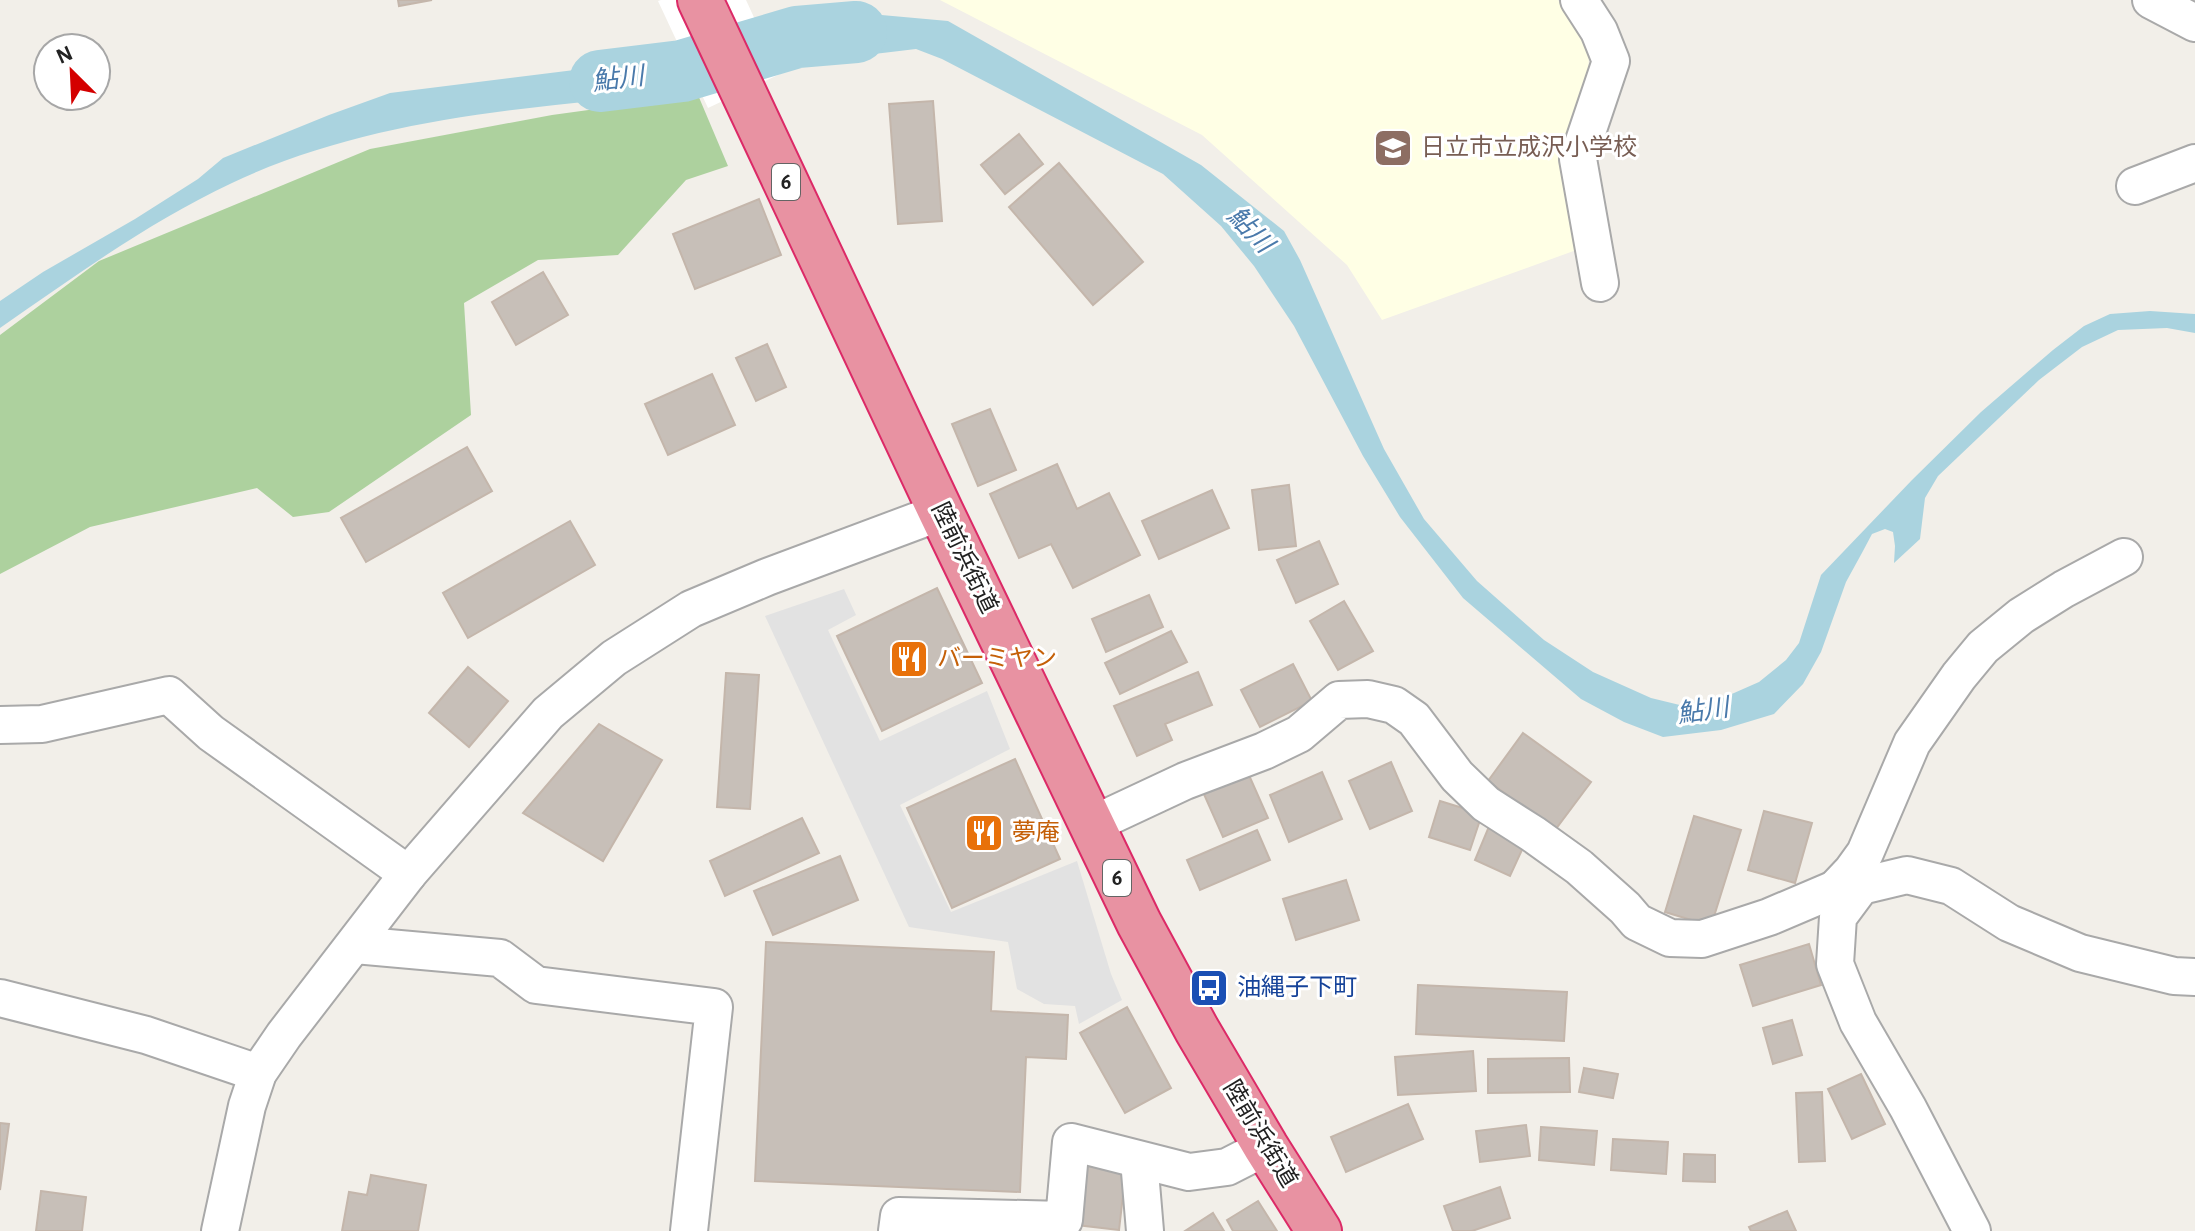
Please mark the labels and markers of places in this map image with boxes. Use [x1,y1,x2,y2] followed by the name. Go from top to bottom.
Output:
[1372,127,1414,169] school or university icon: 日立市立成沢小学校
[1421,134,1637,160] place label: 日立市立成沢小学校
[888,638,930,680] restaurant icon: バーミヤン
[937,646,1057,671] place label: バーミヤン
[963,812,1005,854] restaurant icon: 夢庵
[1012,819,1060,845] place label: 夢庵
[1188,967,1230,1009] bus stop icon: 油縄子下町
[1237,974,1357,1000] place label: 油縄子下町

